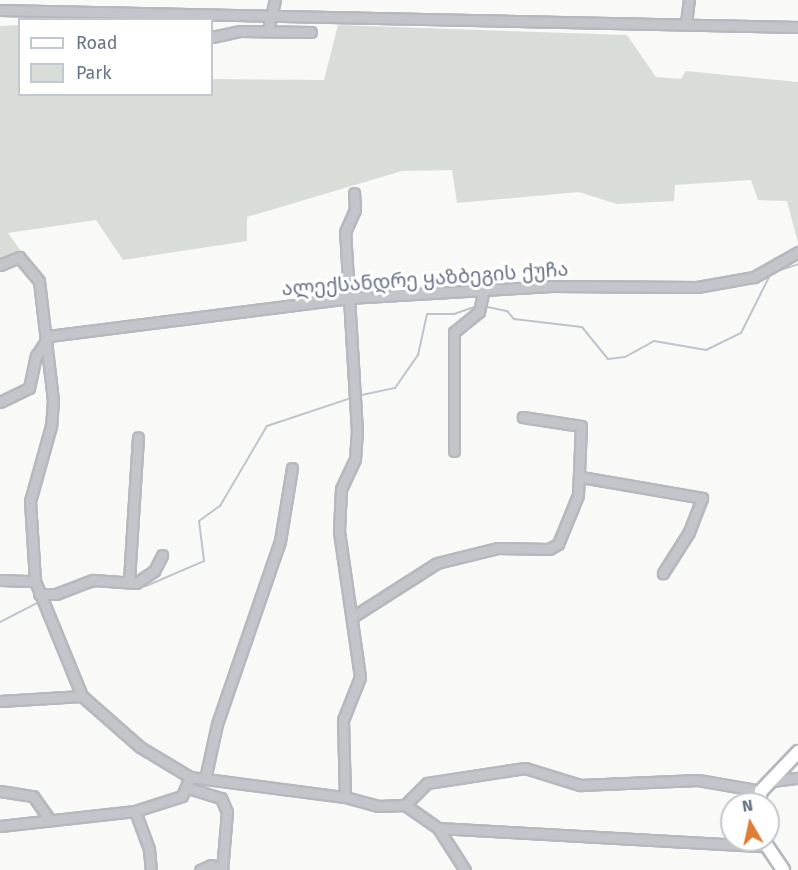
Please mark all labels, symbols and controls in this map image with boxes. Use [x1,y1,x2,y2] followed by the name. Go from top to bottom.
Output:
[18,18,213,96] legend
[76,32,118,54] text: Road
[76,62,111,84] text: Park
[281,257,569,301] street label: ალექსანდრე ყაზბეგის ქუჩა
[720,792,780,852] north arrow
[741,795,754,816] text: N

